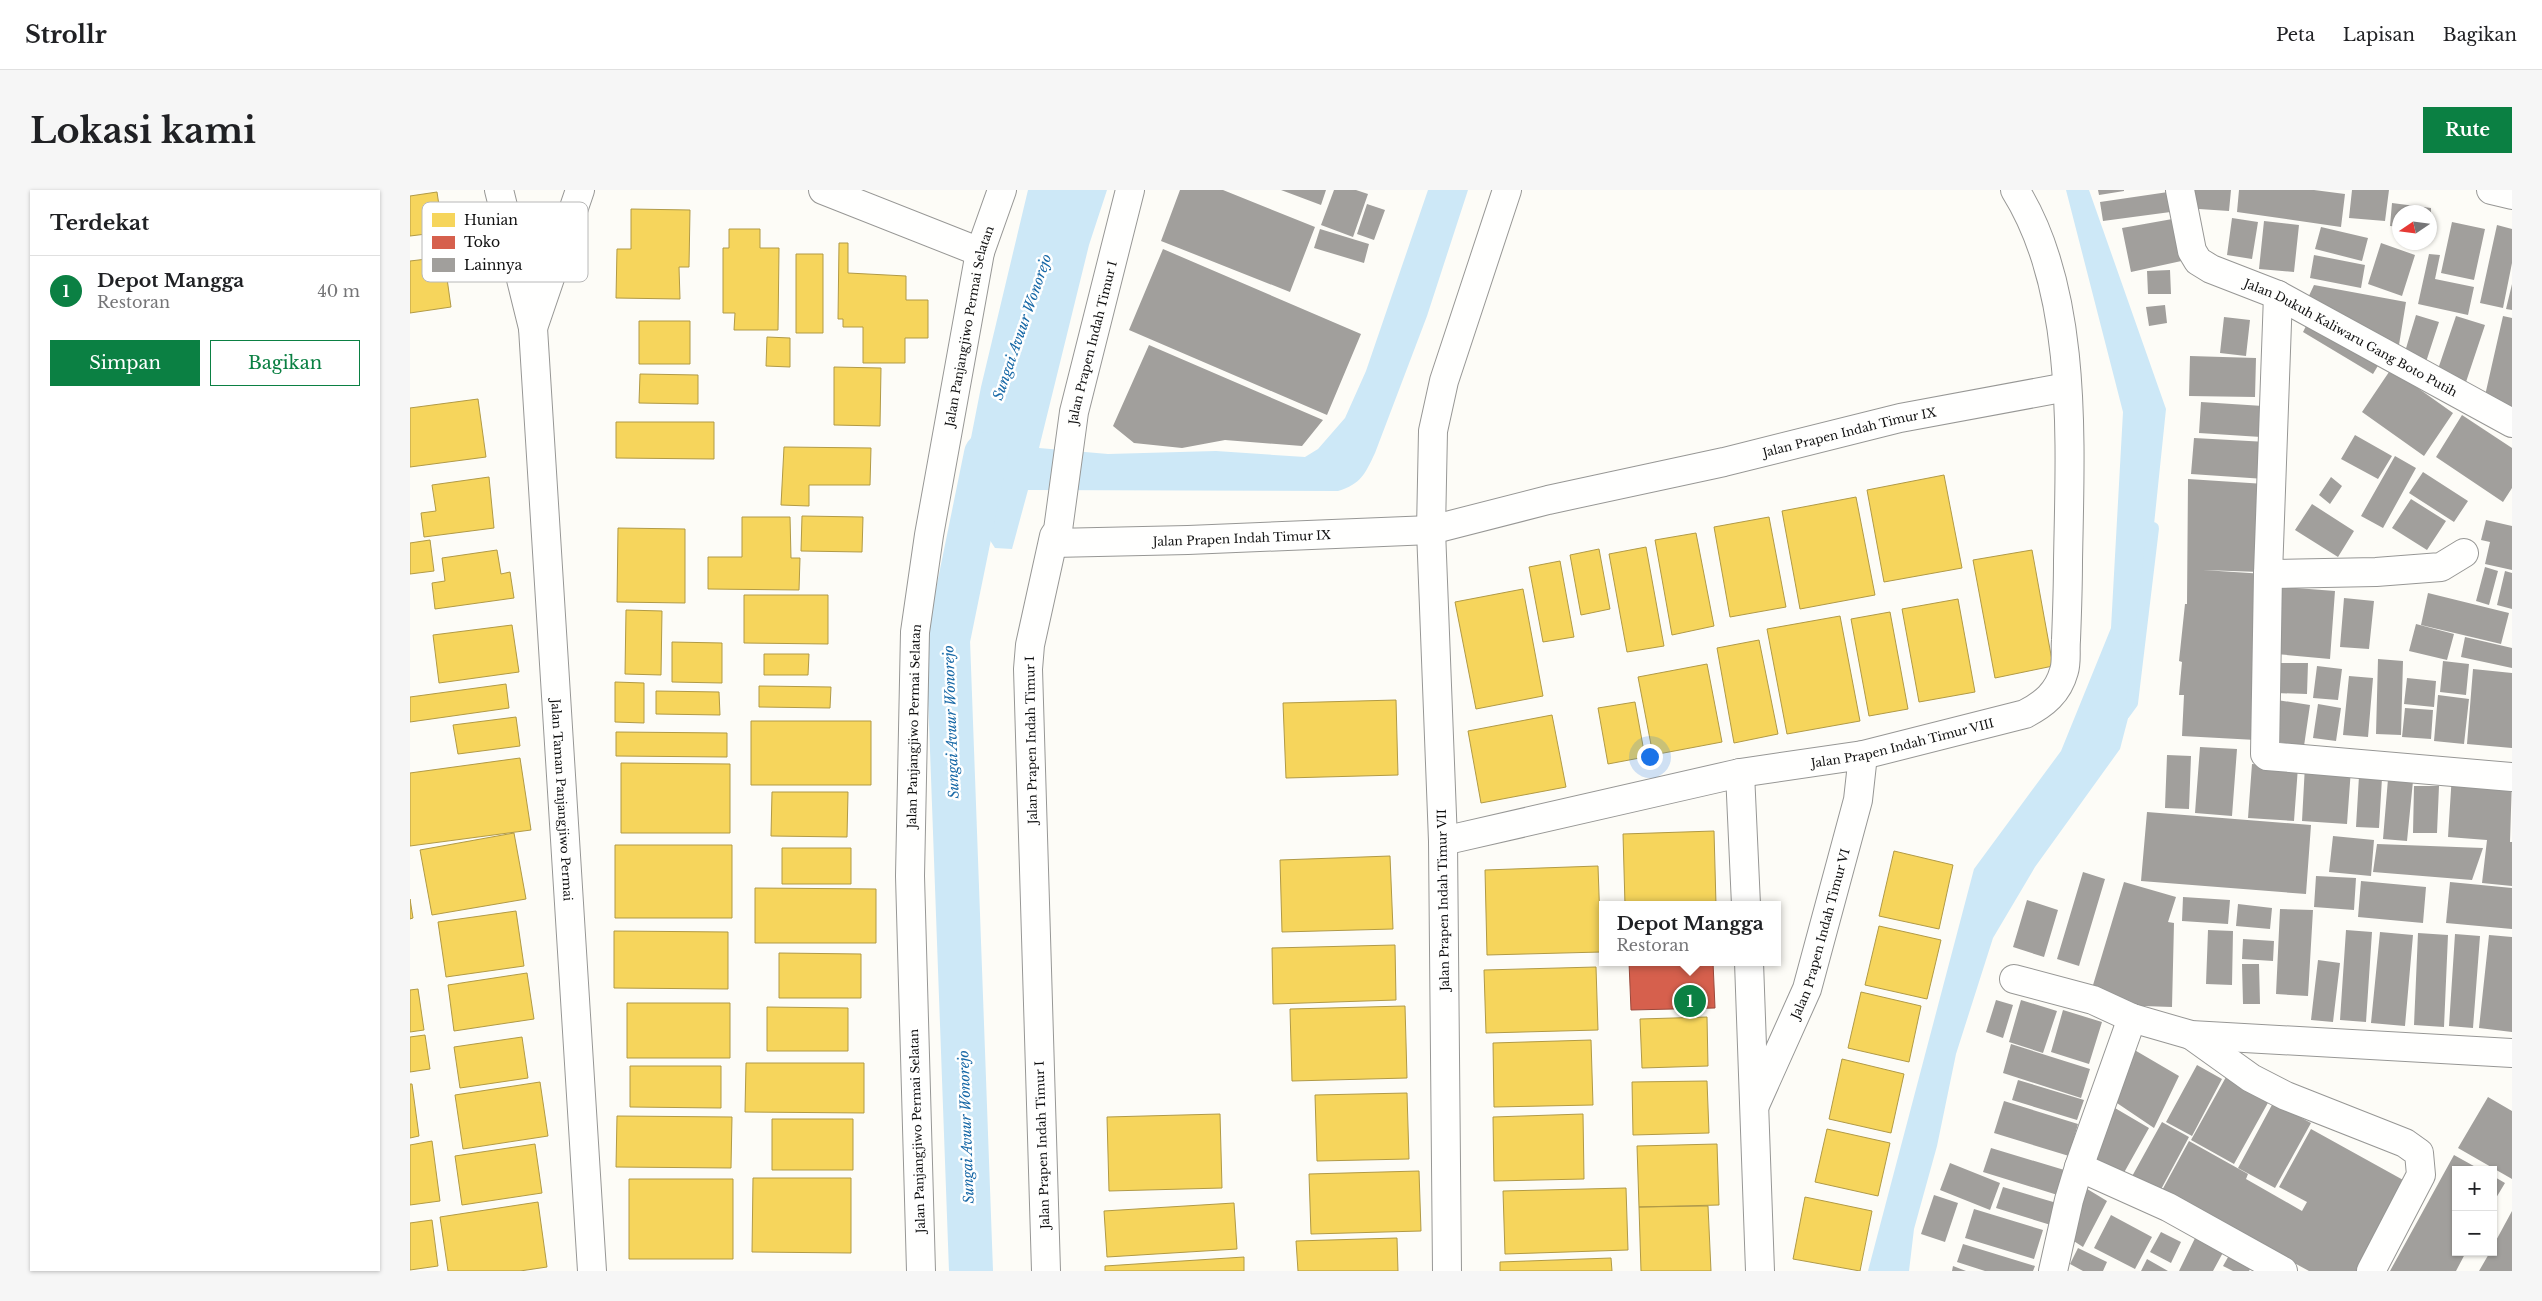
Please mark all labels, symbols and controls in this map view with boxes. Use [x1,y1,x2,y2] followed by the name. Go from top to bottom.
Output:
[25,20,107,49] text: Strollr
[2276,24,2315,46] text: Peta
[2343,24,2415,46] text: Lapisan
[2443,24,2517,46] text: Bagikan
[2423,107,2512,153] button: Rute
[30,109,256,152] text: Lokasi kami
[422,202,588,282] legend
[2392,205,2437,250] north arrow
[50,210,149,236] text: Terdekat
[464,211,518,229] text: Hunian
[941,224,996,430] street label: Jalan Panjangjiwo Permai Selatan
[464,233,500,251] text: Toko
[988,251,1056,403] water label: Sungai Avuur Wonorejo
[464,256,523,274] text: Lainnya
[1065,259,1119,427] street label: Jalan Prapen Indah Timur I
[97,269,244,292] text: Depot Mangga
[2240,274,2460,399] street label: Jalan Dukuh Kaliwaru Gang Boto Putih
[63,281,69,301] text: 1
[317,281,360,301] text: 40 m
[97,292,170,312] text: Restoran
[50,340,200,386] button: Simpan
[210,340,360,386] button: Bagikan
[1759,404,1937,460] street label: Jalan Prapen Indah Timur IX
[1151,527,1331,548] street label: Jalan Prapen Indah Timur IX
[903,623,924,831] street label: Jalan Panjangjiwo Permai Selatan
[939,645,963,799] water label: Sungai Avuur Wonorejo
[1022,656,1040,826] street label: Jalan Prapen Indah Timur I
[549,696,576,901] street label: Jalan Taman Panjangjiwo Permai
[1808,715,1995,770] street label: Jalan Prapen Indah Timur VIII
[1637,744,1663,770] your location
[1434,809,1452,993] street label: Jalan Prapen Indah Timur VII
[1786,847,1852,1023] street label: Jalan Prapen Indah Timur VI
[1599,901,1781,966] popup
[1616,912,1764,935] text: Depot Mangga
[1616,935,1689,955] text: Restoran
[1674,982,1706,1020] pin: 1
[906,1029,928,1235] street label: Jalan Panjangjiwo Permai Selatan
[954,1050,978,1204] water label: Sungai Avuur Wonorejo
[1032,1061,1052,1231] street label: Jalan Prapen Indah Timur I
[2452,1166,2497,1256] map controls
[2452,1166,2497,1211] button: +
[2452,1211,2497,1256] button: −

